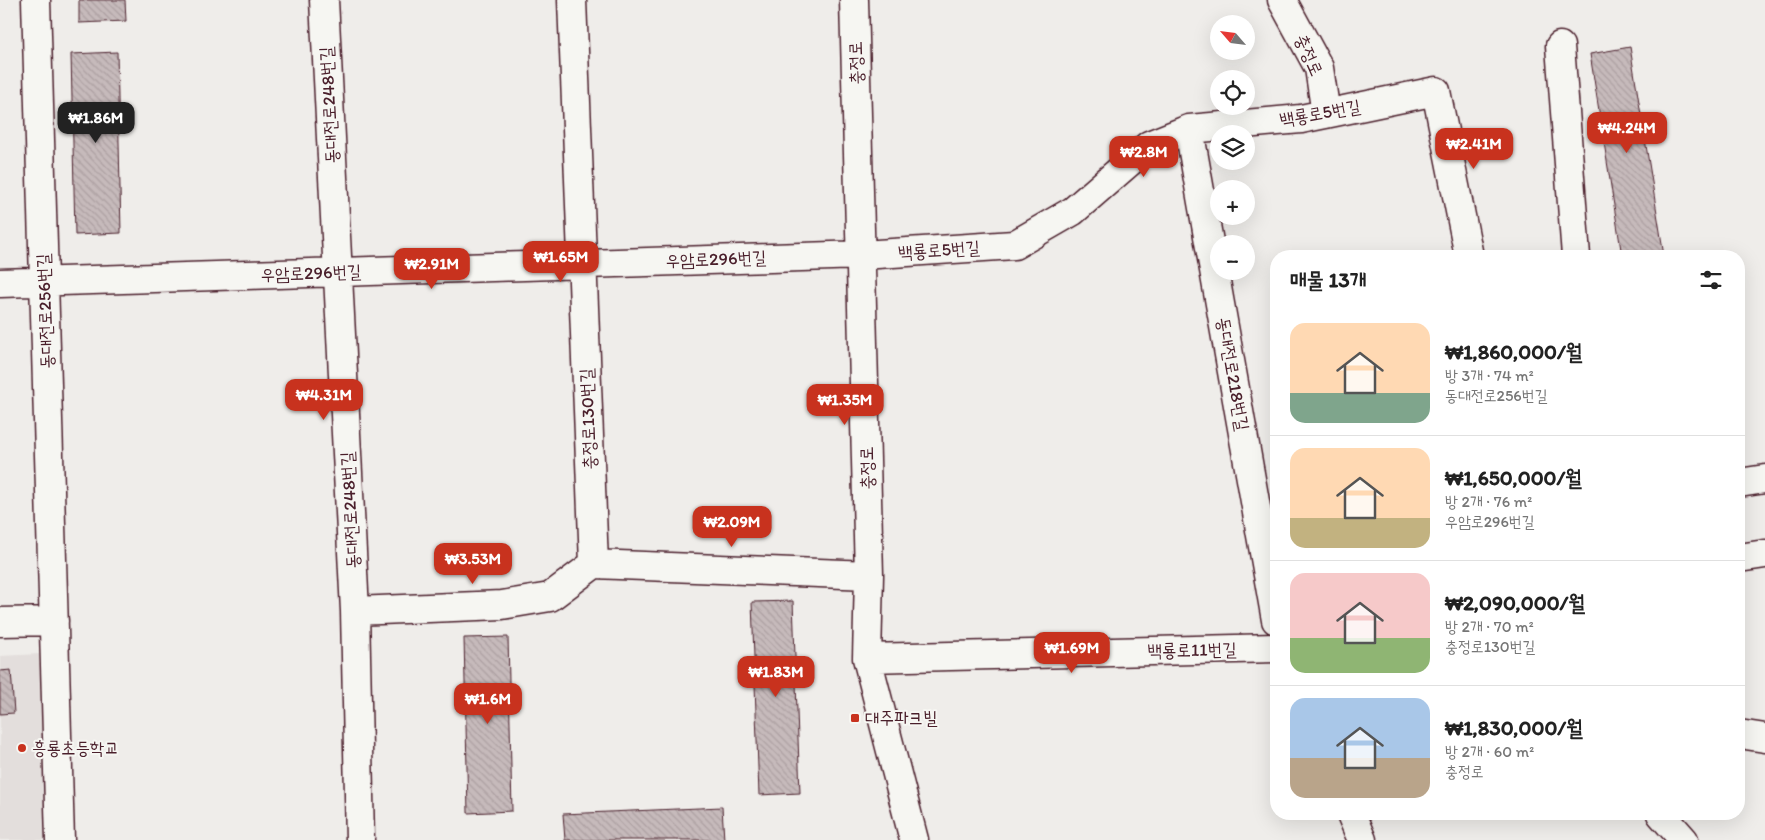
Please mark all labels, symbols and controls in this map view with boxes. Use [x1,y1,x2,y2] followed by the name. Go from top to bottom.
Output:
[1210,15,1255,60] north arrow
[1210,15,1255,280] map controls
[1290,31,1328,79] street label: 충정로
[844,41,868,85] street label: 충정로
[315,45,343,164] street label: 동대전로248번길
[1210,70,1255,115] button: locate
[1278,95,1363,131] street label: 백룡로5번길
[55,102,137,144] pin: ₩1.86M
[69,108,123,127] text: ₩1.86M
[1586,112,1668,154] pin: ₩4.24M
[1598,118,1656,137] text: ₩4.24M
[1210,125,1255,170] button: layers
[1433,128,1515,170] pin: ₩2.41M
[1446,134,1502,153] text: ₩2.41M
[1109,136,1179,178] pin: ₩2.8M
[1120,142,1168,161] text: ₩2.8M
[1210,180,1255,225] button: +
[1210,235,1255,280] button: −
[897,236,981,264] street label: 백룡로5번길
[520,240,602,283] pin: ₩1.65M
[665,246,767,272] street label: 우암로296번길
[534,247,588,266] text: ₩1.65M
[391,248,473,290] pin: ₩2.91M
[32,252,58,369] street label: 동대전로256번길
[405,254,459,273] text: ₩2.91M
[260,260,362,286] street label: 우암로296번길
[1697,266,1725,294] icon: filters
[1290,267,1367,292] text: 매물 13개
[1212,316,1254,433] street label: 동대전로218번길
[1445,339,1583,364] text: ₩1,860,000/월
[1330,343,1390,403] icon: home
[1445,366,1534,385] text: 방 3개 · 74 m²
[575,367,601,470] street label: 충정로130번길
[283,378,365,421] pin: ₩4.31M
[804,384,886,426] pin: ₩1.35M
[296,385,352,404] text: ₩4.31M
[1445,386,1548,405] text: 동대전로256번길
[818,390,872,409] text: ₩1.35M
[856,446,878,490] street label: 충정로
[336,450,364,569] street label: 동대전로248번길
[1445,465,1582,490] text: ₩1,650,000/월
[1330,468,1390,528] icon: home
[1445,492,1532,511] text: 방 2개 · 76 m²
[691,506,773,548] pin: ₩2.09M
[704,512,760,531] text: ₩2.09M
[1445,512,1535,531] text: 우암로296번길
[432,542,514,585] pin: ₩3.53M
[445,549,501,568] text: ₩3.53M
[1445,590,1585,615] text: ₩2,090,000/월
[1330,593,1390,653] icon: home
[1445,617,1534,636] text: 방 2개 · 70 m²
[1031,632,1113,674] pin: ₩1.69M
[1445,637,1535,656] text: 충정로130번길
[1045,638,1099,657] text: ₩1.69M
[1147,638,1237,662] street label: 백룡로11번길
[735,656,817,698] pin: ₩1.83M
[748,662,804,681] text: ₩1.83M
[453,682,523,725] pin: ₩1.6M
[465,689,511,708] text: ₩1.6M
[865,707,938,729] place label: 대주파크빌
[849,712,861,724] marker: 대주파크빌
[1445,715,1583,740] text: ₩1,830,000/월
[1330,718,1390,778] icon: home
[32,737,119,759] place label: 흥룡초등학교
[16,742,28,754] marker: 흥룡초등학교
[1445,742,1534,761] text: 방 2개 · 60 m²
[1445,762,1484,781] text: 충정로

